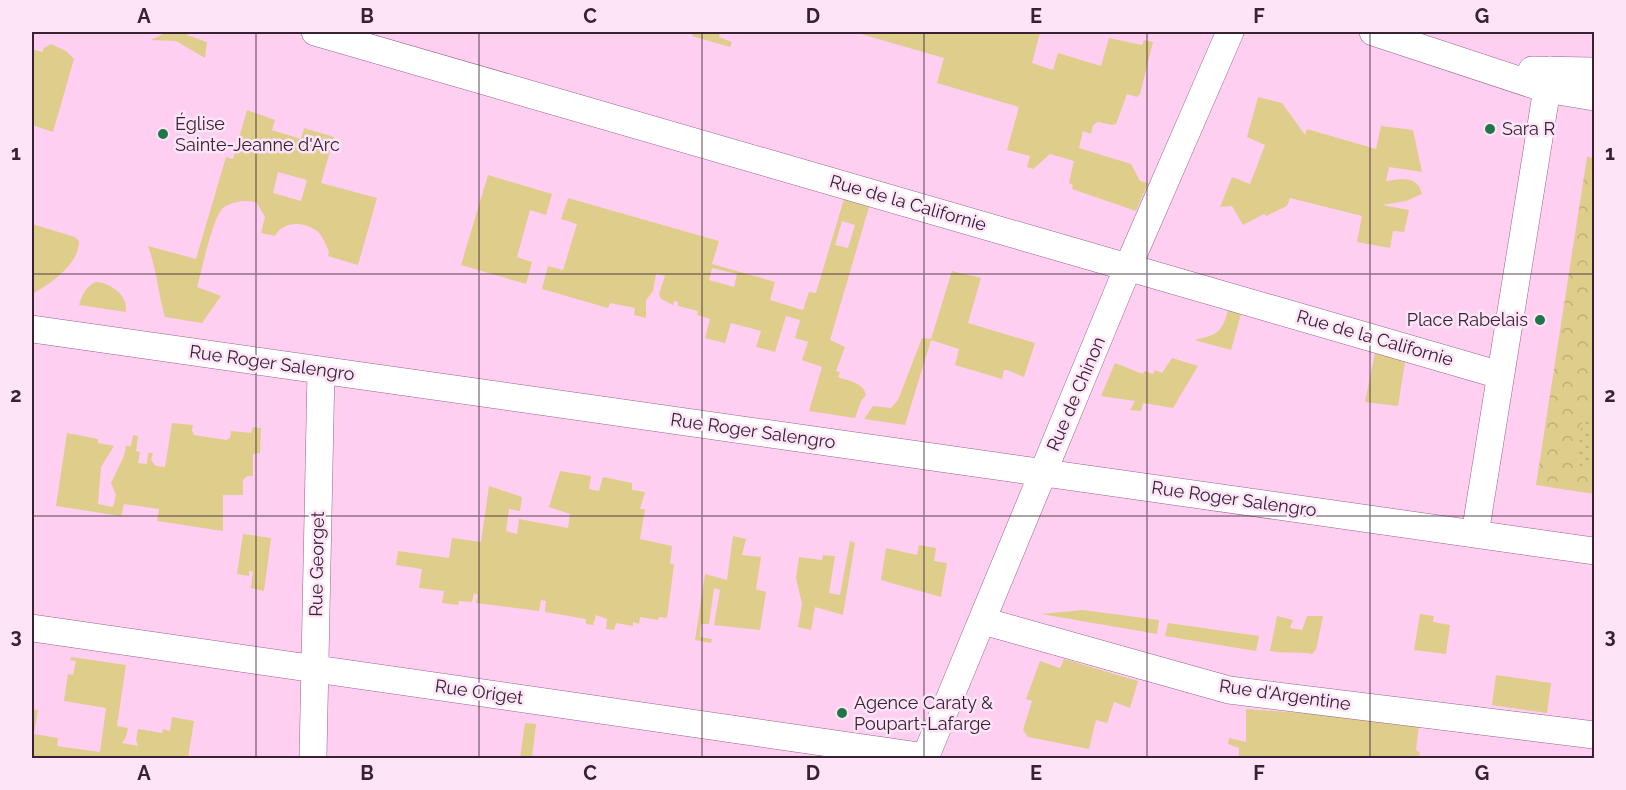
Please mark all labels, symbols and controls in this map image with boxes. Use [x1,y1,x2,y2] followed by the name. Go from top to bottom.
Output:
[137,4,151,28] text: A
[360,4,374,28] text: B
[583,4,597,28] text: C
[806,4,820,28] text: D
[1030,4,1042,28] text: E
[1253,4,1265,28] text: F
[1475,4,1489,28] text: G
[175,112,340,155] place label: Église Sainte-Jeanne d'Arc
[1502,118,1555,139] place label: Sara R
[1483,122,1497,136] marker: Sara R
[156,127,170,141] marker: Église Sainte-Jeanne d'Arc
[11,141,21,165] text: 1
[1605,141,1615,165] text: 1
[827,170,989,235] street label: Rue de la Californie
[1294,305,1456,370] street label: Rue de la Californie
[1407,309,1528,330] place label: Place Rabelais
[1533,313,1547,327] marker: Place Rabelais
[1042,333,1109,454] street label: Rue de Chinon
[188,341,356,385] street label: Rue Roger Salengro
[10,383,22,407] text: 2
[1604,383,1616,407] text: 2
[669,409,837,453] street label: Rue Roger Salengro
[1150,477,1318,521] street label: Rue Roger Salengro
[305,511,328,617] street label: Rue Georget
[10,624,22,648] text: 3
[1604,624,1616,648] text: 3
[434,675,524,708] street label: Rue Origet
[1218,675,1353,714] street label: Rue d'Argentine
[854,692,993,734] place label: Agence Caraty & Poupart-Lafarge
[835,706,849,720] marker: Agence Caraty & Poupart-Lafarge
[137,761,151,785] text: A
[360,761,374,785] text: B
[583,761,597,785] text: C
[806,761,820,785] text: D
[1030,761,1042,785] text: E
[1253,761,1265,785] text: F
[1475,761,1489,785] text: G

